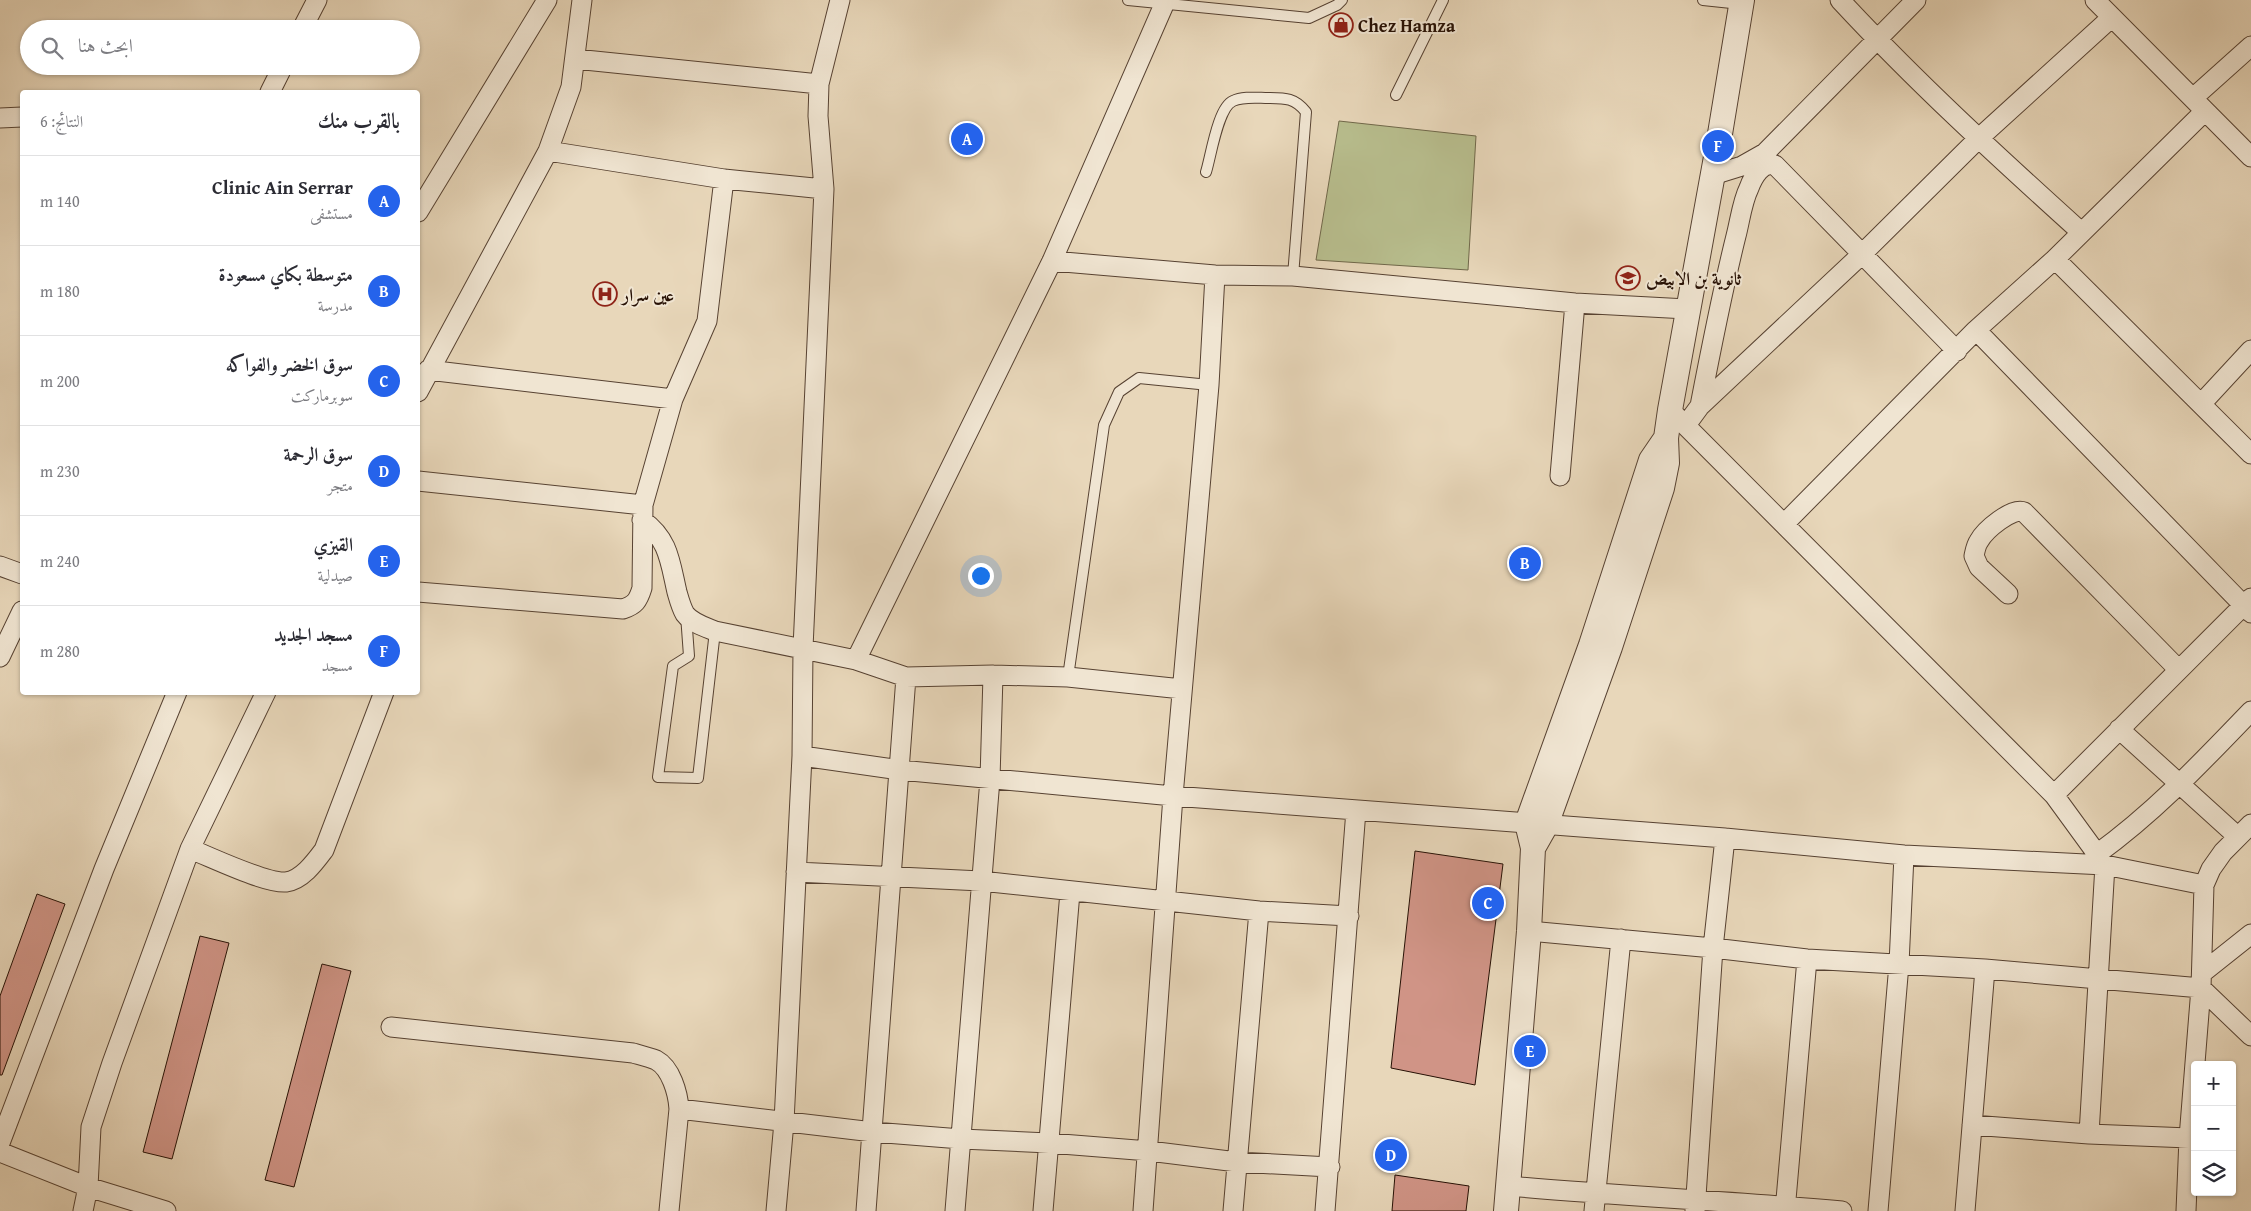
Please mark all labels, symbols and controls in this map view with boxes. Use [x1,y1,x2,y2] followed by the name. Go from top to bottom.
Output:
[1328,12,1354,38] shop icon: Chez Hamza
[1358,12,1456,39] place label: Chez Hamza
[20,20,420,75] search box
[78,31,133,59] text: ابحث هنا
[38,34,66,62] icon: search
[318,105,400,136] text: بالقرب منك
[40,109,83,133] text: النتائج: 6
[951,120,983,158] pin: A
[1702,127,1734,165] pin: F
[212,173,353,201] text: Clinic Ain Serrar
[40,189,80,213] text: 140 m
[379,189,389,213] text: A
[310,201,353,225] text: مستشفى
[219,260,353,288] text: متوسطة بكاي مسعودة
[1615,265,1641,291] school or university icon: ثانوية بن الابيض
[1646,265,1742,292] place label: ثانوية بن الابيض
[40,279,80,303] text: 180 m
[379,279,389,303] text: B
[592,281,618,307] hospital icon: عين سرار
[620,281,674,308] place label: عين سرار
[318,293,353,317] text: مدرسة
[226,350,353,378] text: سوق الخضر والفواكه
[40,369,80,393] text: 200 m
[379,369,389,393] text: C
[291,383,353,407] text: سوبرماركت
[284,440,353,468] text: سوق الرحمة
[40,459,80,483] text: 230 m
[379,459,389,483] text: D
[328,473,353,497] text: متجر
[313,530,353,558] text: القيزي
[1509,544,1541,582] pin: B
[40,549,80,573] text: 240 m
[380,549,388,573] text: E
[318,563,353,587] text: صيدلية
[968,563,994,589] your location
[274,620,353,648] text: مسجد الجديد
[40,639,80,663] text: 280 m
[380,639,388,663] text: F
[322,653,353,677] text: مسجد
[1472,884,1504,922] pin: C
[1514,1032,1546,1070] pin: E
[2191,1061,2236,1196] map controls
[2191,1061,2236,1106] button: +
[2191,1106,2236,1151] button: −
[1375,1136,1407,1174] pin: D
[2191,1151,2236,1196] button: layers

